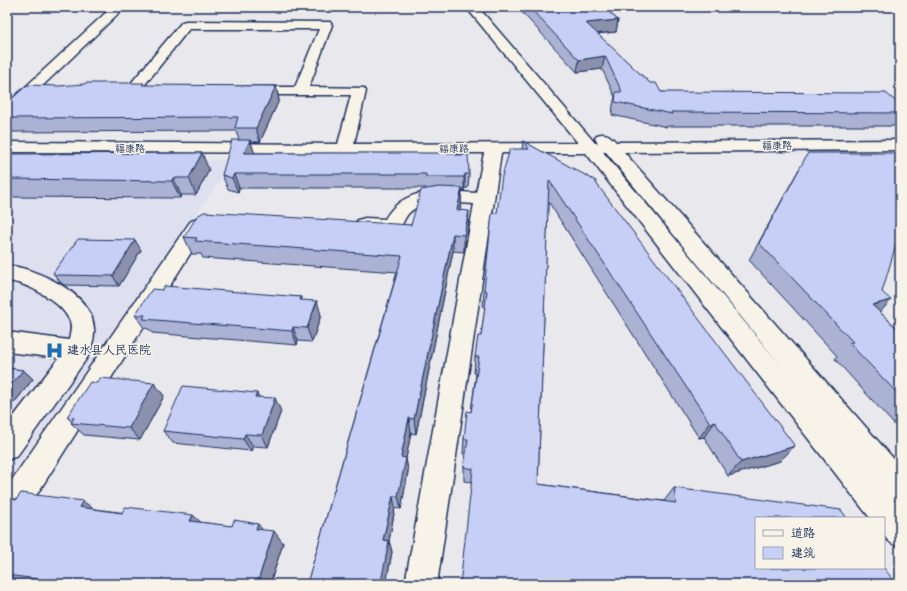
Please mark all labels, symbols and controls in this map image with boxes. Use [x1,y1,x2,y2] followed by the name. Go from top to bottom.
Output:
[762,140,792,152] street label: 福康路
[115,143,145,155] street label: 福康路
[439,143,469,155] street label: 福康路
[44,340,64,360] hospital icon: 建水县人民医院
[67,343,151,358] place label: 建水县人民医院
[755,517,885,569] legend
[791,526,815,541] text: 道路
[791,546,815,561] text: 建筑

